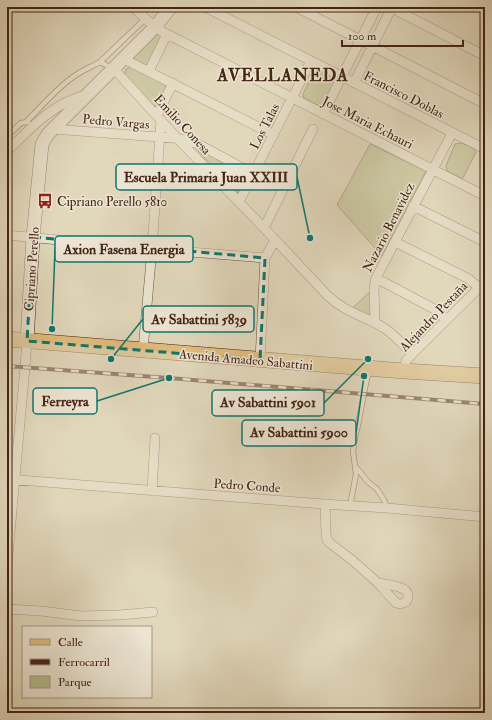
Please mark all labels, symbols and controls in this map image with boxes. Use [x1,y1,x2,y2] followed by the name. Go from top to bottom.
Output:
[342,22,463,48] scale bar
[348,29,377,44] text: 100 m
[216,65,349,86] district label: AVELLANEDA
[361,68,447,122] street label: Francisco Doblas
[150,91,215,159] street label: Emilio Conesa
[319,93,416,153] street label: Jose Maria Echauri
[247,100,284,152] street label: Los Talas
[82,111,151,133] street label: Pedro Vargas
[116,164,297,190] callout: Escuela Primaria Juan XXIII
[124,169,289,187] text: Escuela Primaria Juan XXIII
[359,179,419,275] street label: Nazario Benavidez
[36,192,54,210] bus stop icon: Cipriano Perello 5810
[57,194,167,211] place label: Cipriano Perello 5810
[21,226,44,312] street label: Cipriano Perello
[55,236,193,262] callout: Axion Fasena Energia
[62,241,186,259] text: Axion Fasena Energia
[396,278,472,356] street label: Alejandro Pestaña
[143,306,254,332] callout: Av Sabattini 5839
[150,311,247,328] text: Av Sabattini 5839
[177,346,314,374] street label: Avenida Amadeo Sabattini
[33,388,97,414] callout: Ferreyra
[212,390,324,416] callout: Av Sabattini 5901
[41,393,90,411] text: Ferreyra
[219,394,316,411] text: Av Sabattini 5901
[242,420,356,446] callout: Av Sabattini 5900
[249,424,348,441] text: Av Sabattini 5900
[213,476,282,496] street label: Pedro Conde
[22,626,152,698] legend
[58,635,83,650] text: Calle
[58,655,110,670] text: Ferrocarril
[58,675,92,690] text: Parque

